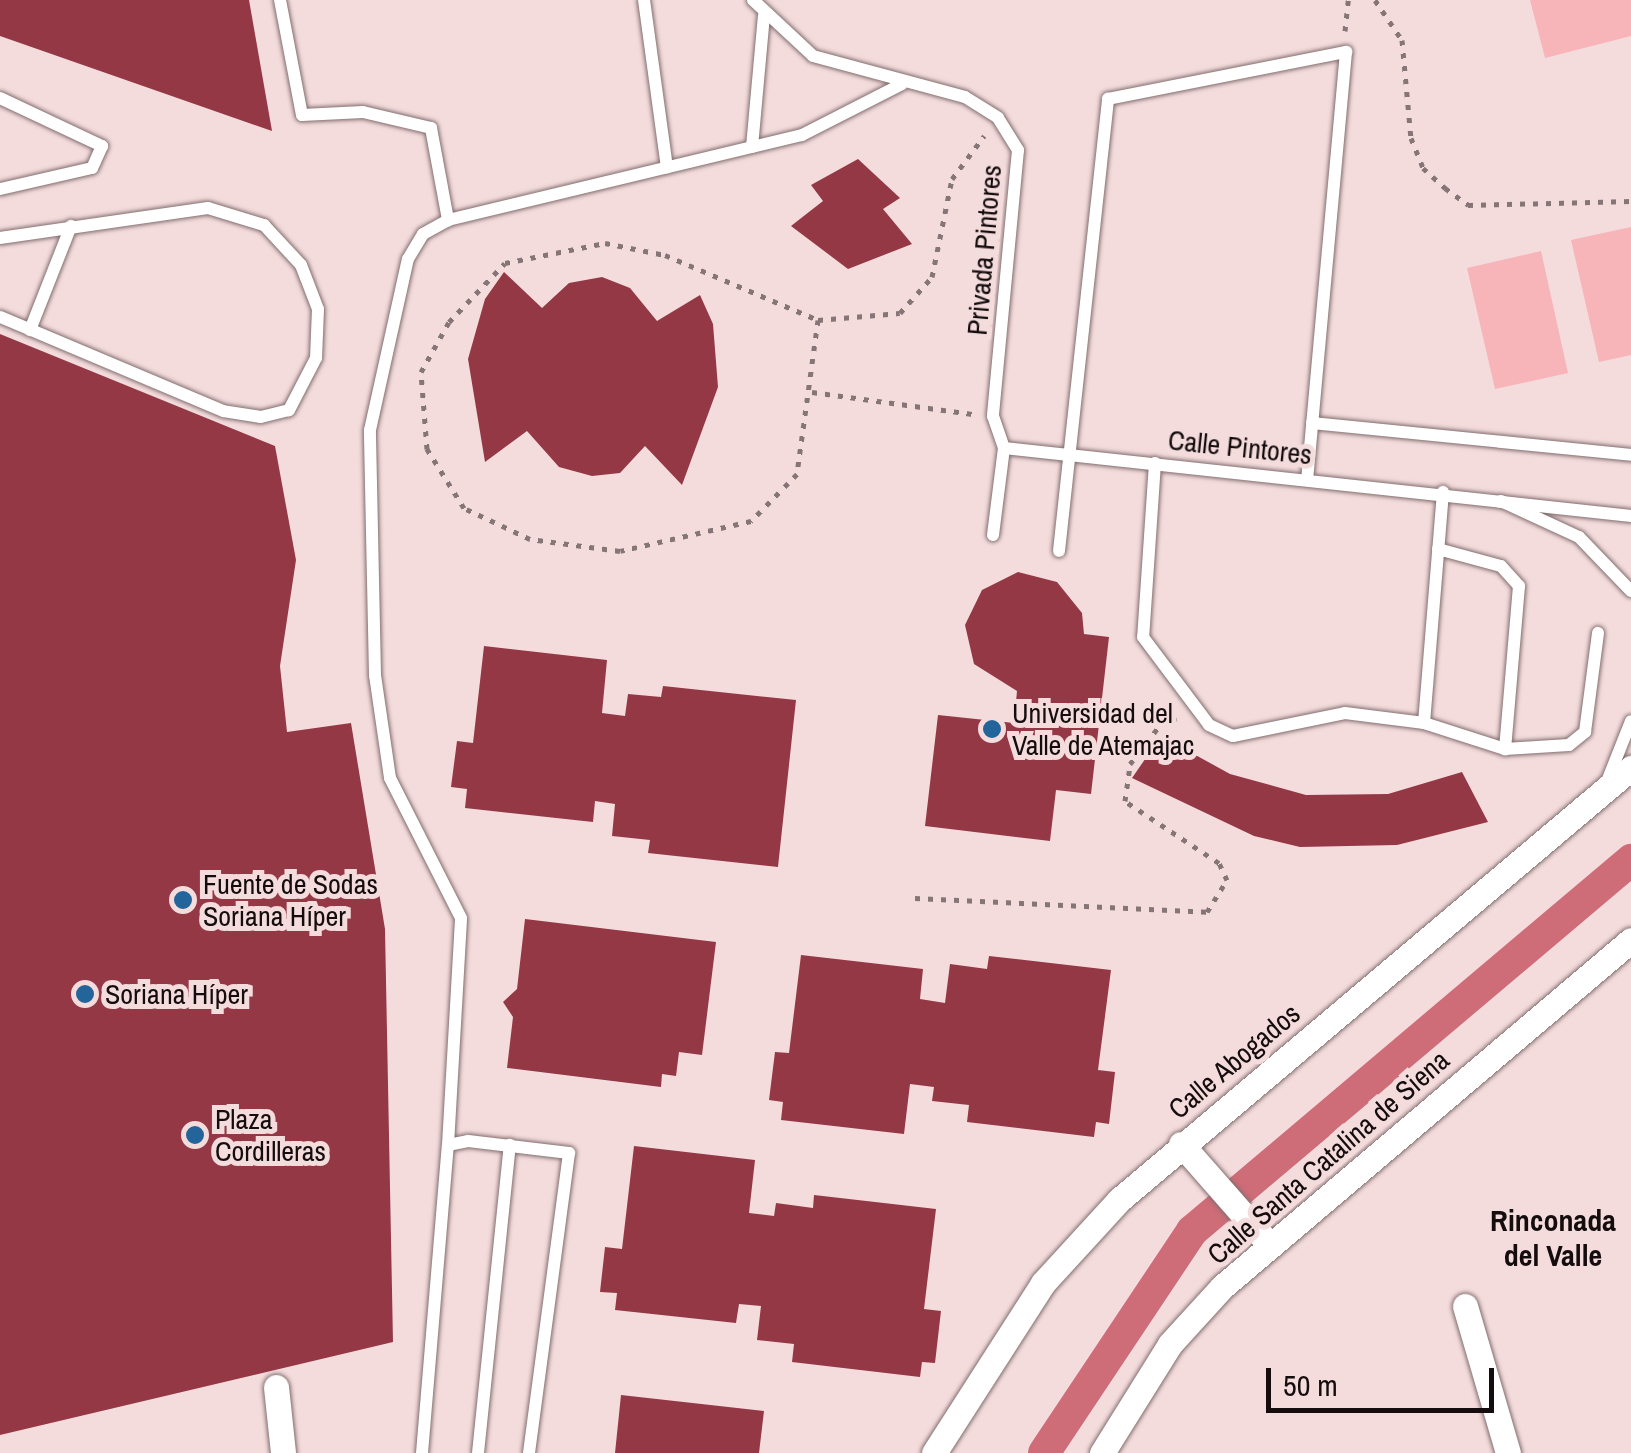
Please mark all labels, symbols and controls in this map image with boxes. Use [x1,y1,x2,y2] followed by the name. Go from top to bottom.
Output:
[960,163,1008,337] street label: Privada Pintores
[1167,423,1313,471] street label: Calle Pintores
[1012,696,1195,762] place label: Universidad del Valle de Atemajac
[981,718,1003,740] marker: Universidad del Valle de Atemajac
[203,867,378,933] place label: Fuente de Sodas Soriana Híper
[172,889,194,911] marker: Fuente de Sodas Soriana Híper
[105,977,248,1011] place label: Soriana Híper
[74,983,96,1005] marker: Soriana Híper
[1161,996,1307,1126] street label: Calle Abogados
[1200,1043,1456,1271] street label: Calle Santa Catalina de Siena
[215,1102,326,1168] place label: Plaza Cordilleras
[184,1124,206,1146] marker: Plaza Cordilleras
[1490,1202,1616,1272] district label: Rinconada del Valle
[1271,1348,1498,1410] scale bar
[1283,1365,1338,1405] text: 50 m

